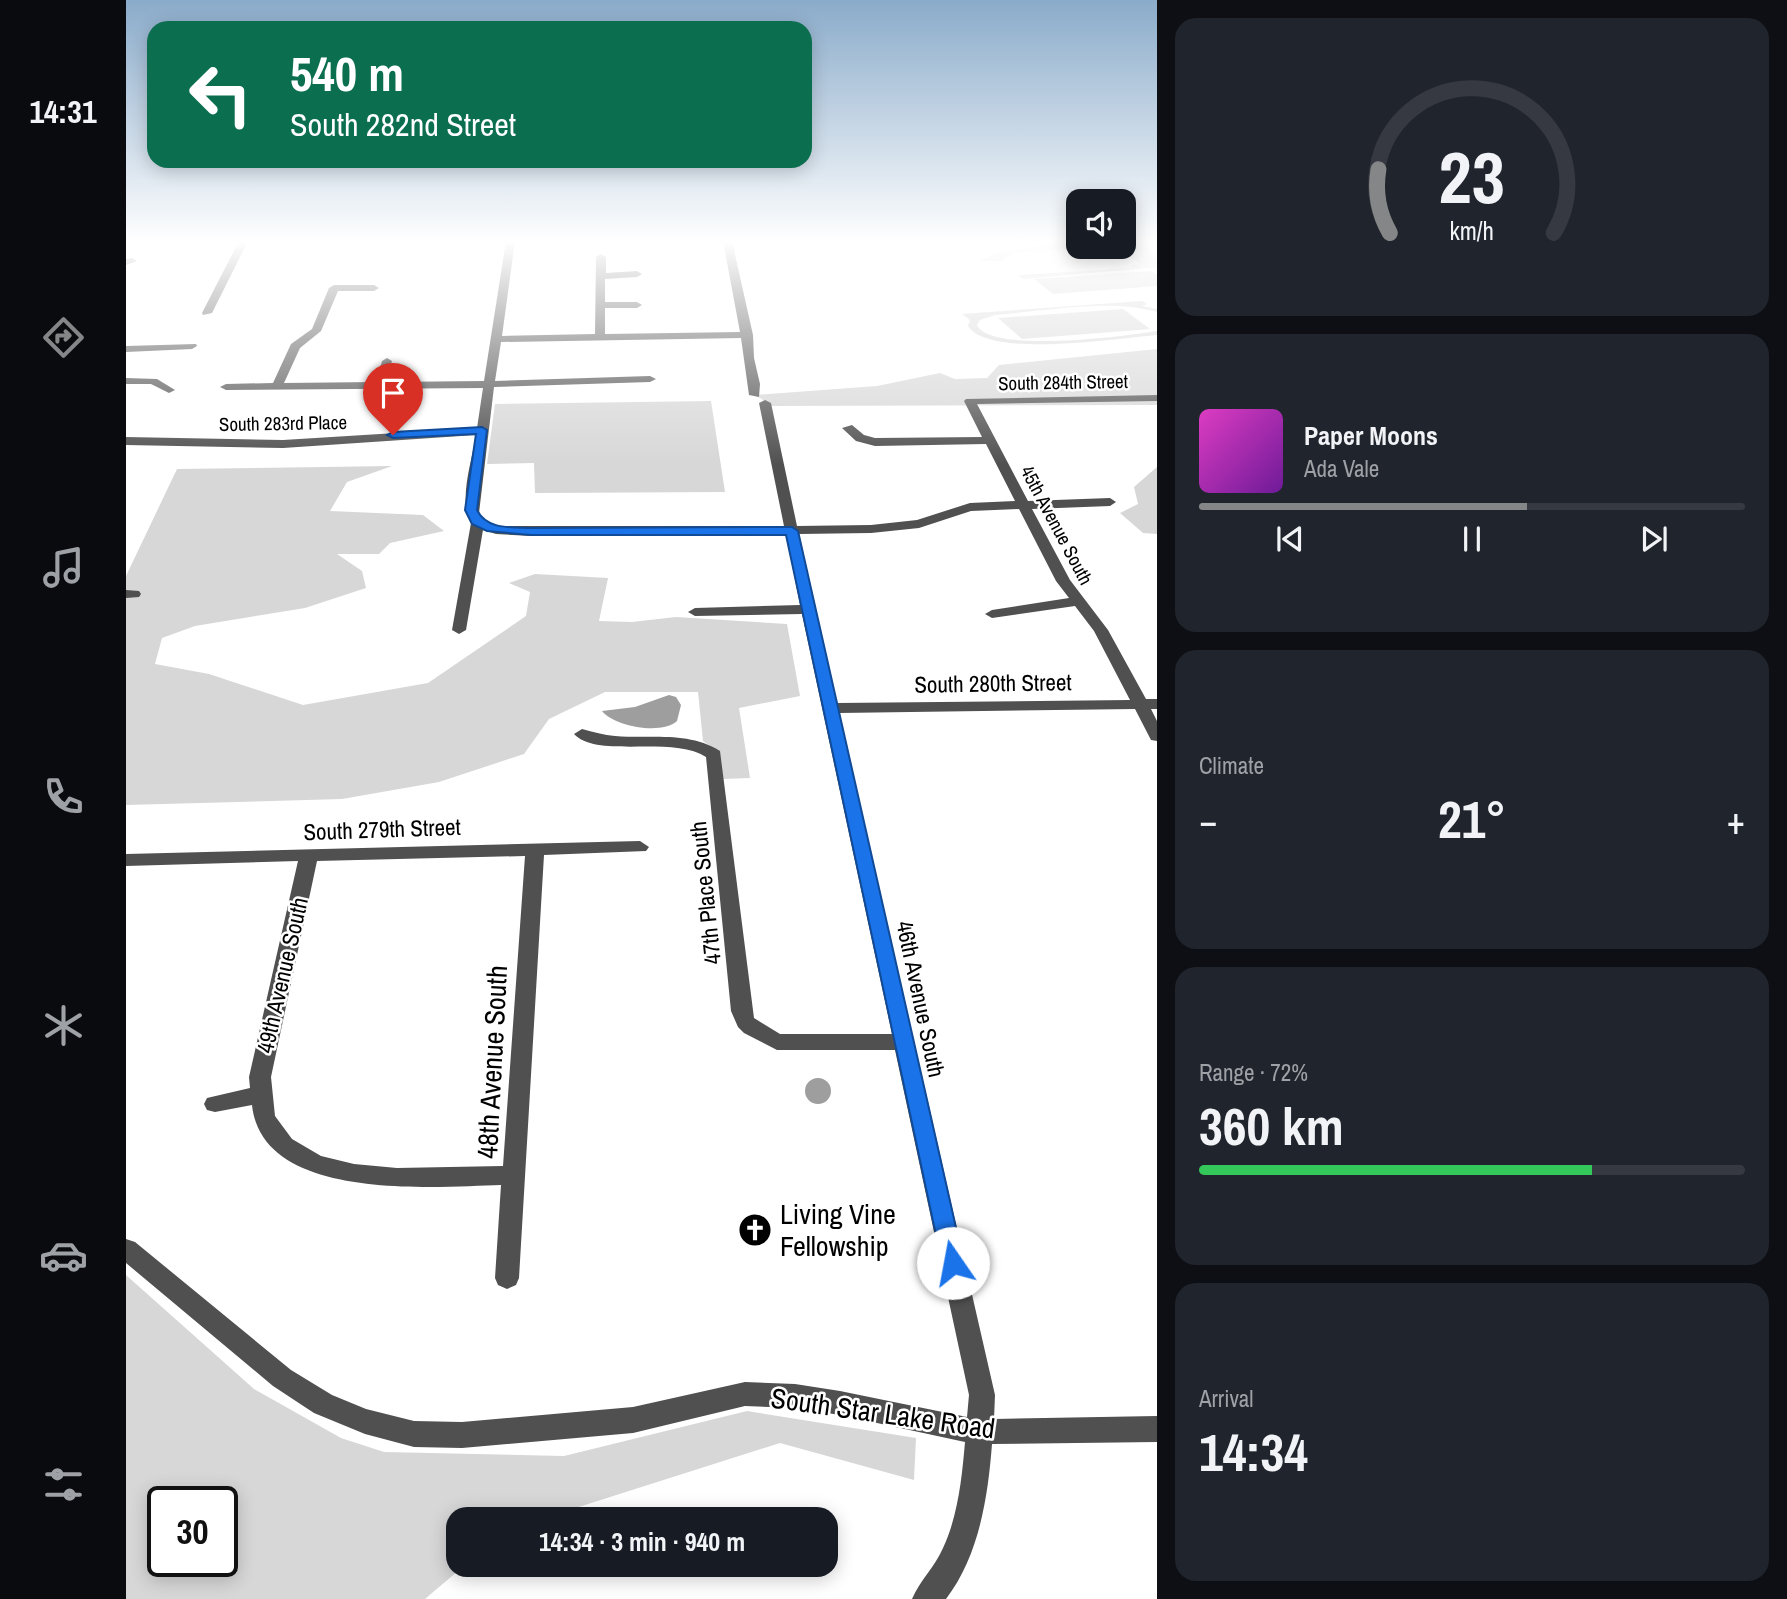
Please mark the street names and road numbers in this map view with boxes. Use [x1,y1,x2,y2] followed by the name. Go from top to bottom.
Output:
[998,368,1129,396] street label: South 284th Street
[219,409,347,437] street label: South 283rd Place
[1015,461,1099,589] street label: 45th Avenue South
[914,666,1072,700] street label: South 280th Street
[303,811,461,847] street label: South 279th Street
[682,820,728,966] street label: 47th Place South
[249,894,315,1056] street label: 49th Avenue South
[889,918,953,1080] street label: 46th Avenue South
[468,964,516,1160] street label: 48th Avenue South
[768,1378,998,1448] street label: South Star Lake Road

